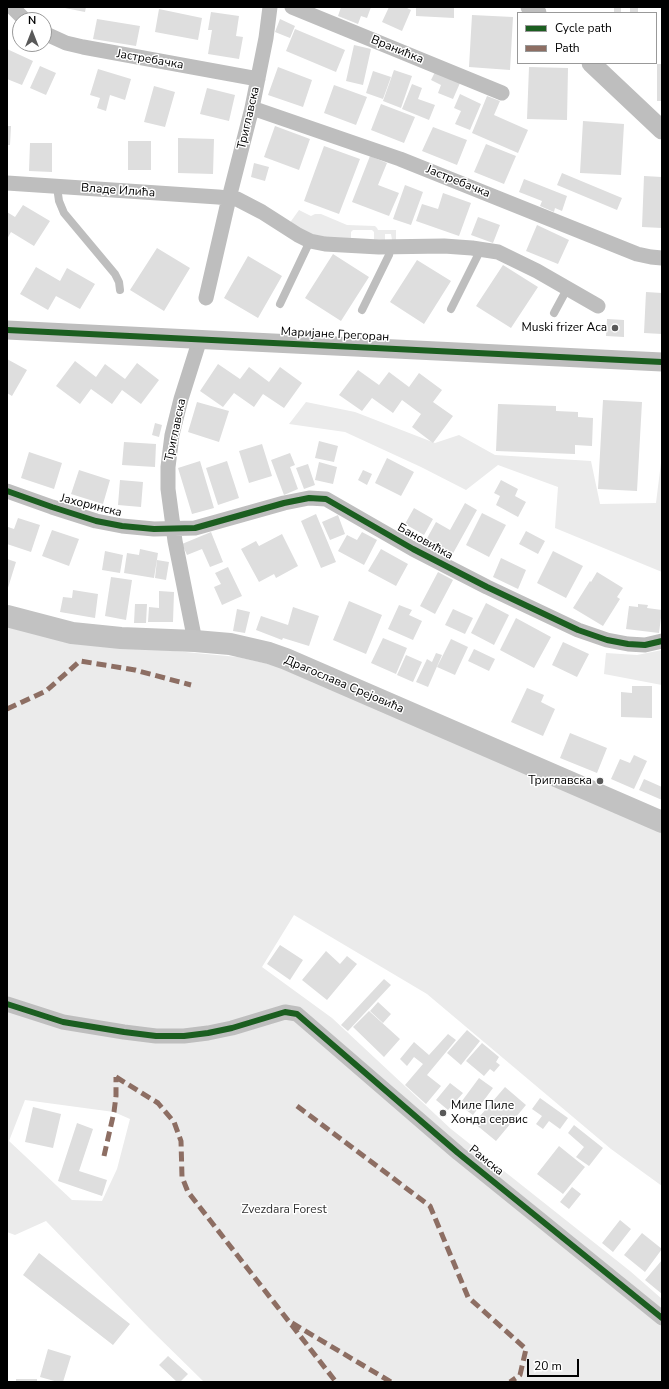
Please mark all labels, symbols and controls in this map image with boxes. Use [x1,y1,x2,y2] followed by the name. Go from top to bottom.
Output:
[12,12,52,52] north arrow
[517,12,657,64] legend
[28,13,36,28] text: N
[555,20,612,36] text: Cycle path
[369,33,425,67] street label: Вранићка
[555,40,580,56] text: Path
[115,47,185,73] street label: Јастребачка
[235,85,263,151] street label: Триглавска
[424,163,492,201] street label: Јастребачка
[80,181,156,201] street label: Владе Илића
[522,321,607,335] place label: Muski frizer Aca
[610,323,620,333] marker: Muski frizer Aca
[280,325,390,345] street label: Маријане Грегоран
[162,397,190,463] street label: Триглавска
[59,491,123,521] street label: Јахоринска
[395,521,455,563] street label: Бановићка
[282,653,406,717] street label: Драгослава Срејовића
[528,774,592,788] place label: Триглавска
[595,776,605,786] marker: Триглавска
[451,1099,528,1127] place label: Миле Пиле Хонда сервис
[438,1108,448,1118] marker: Миле Пиле Хонда сервис
[466,1143,506,1179] street label: Рамска
[241,1203,327,1217] park label: Zvezdara Forest
[529,1351,581,1377] scale bar
[534,1358,562,1374] text: 20 m

